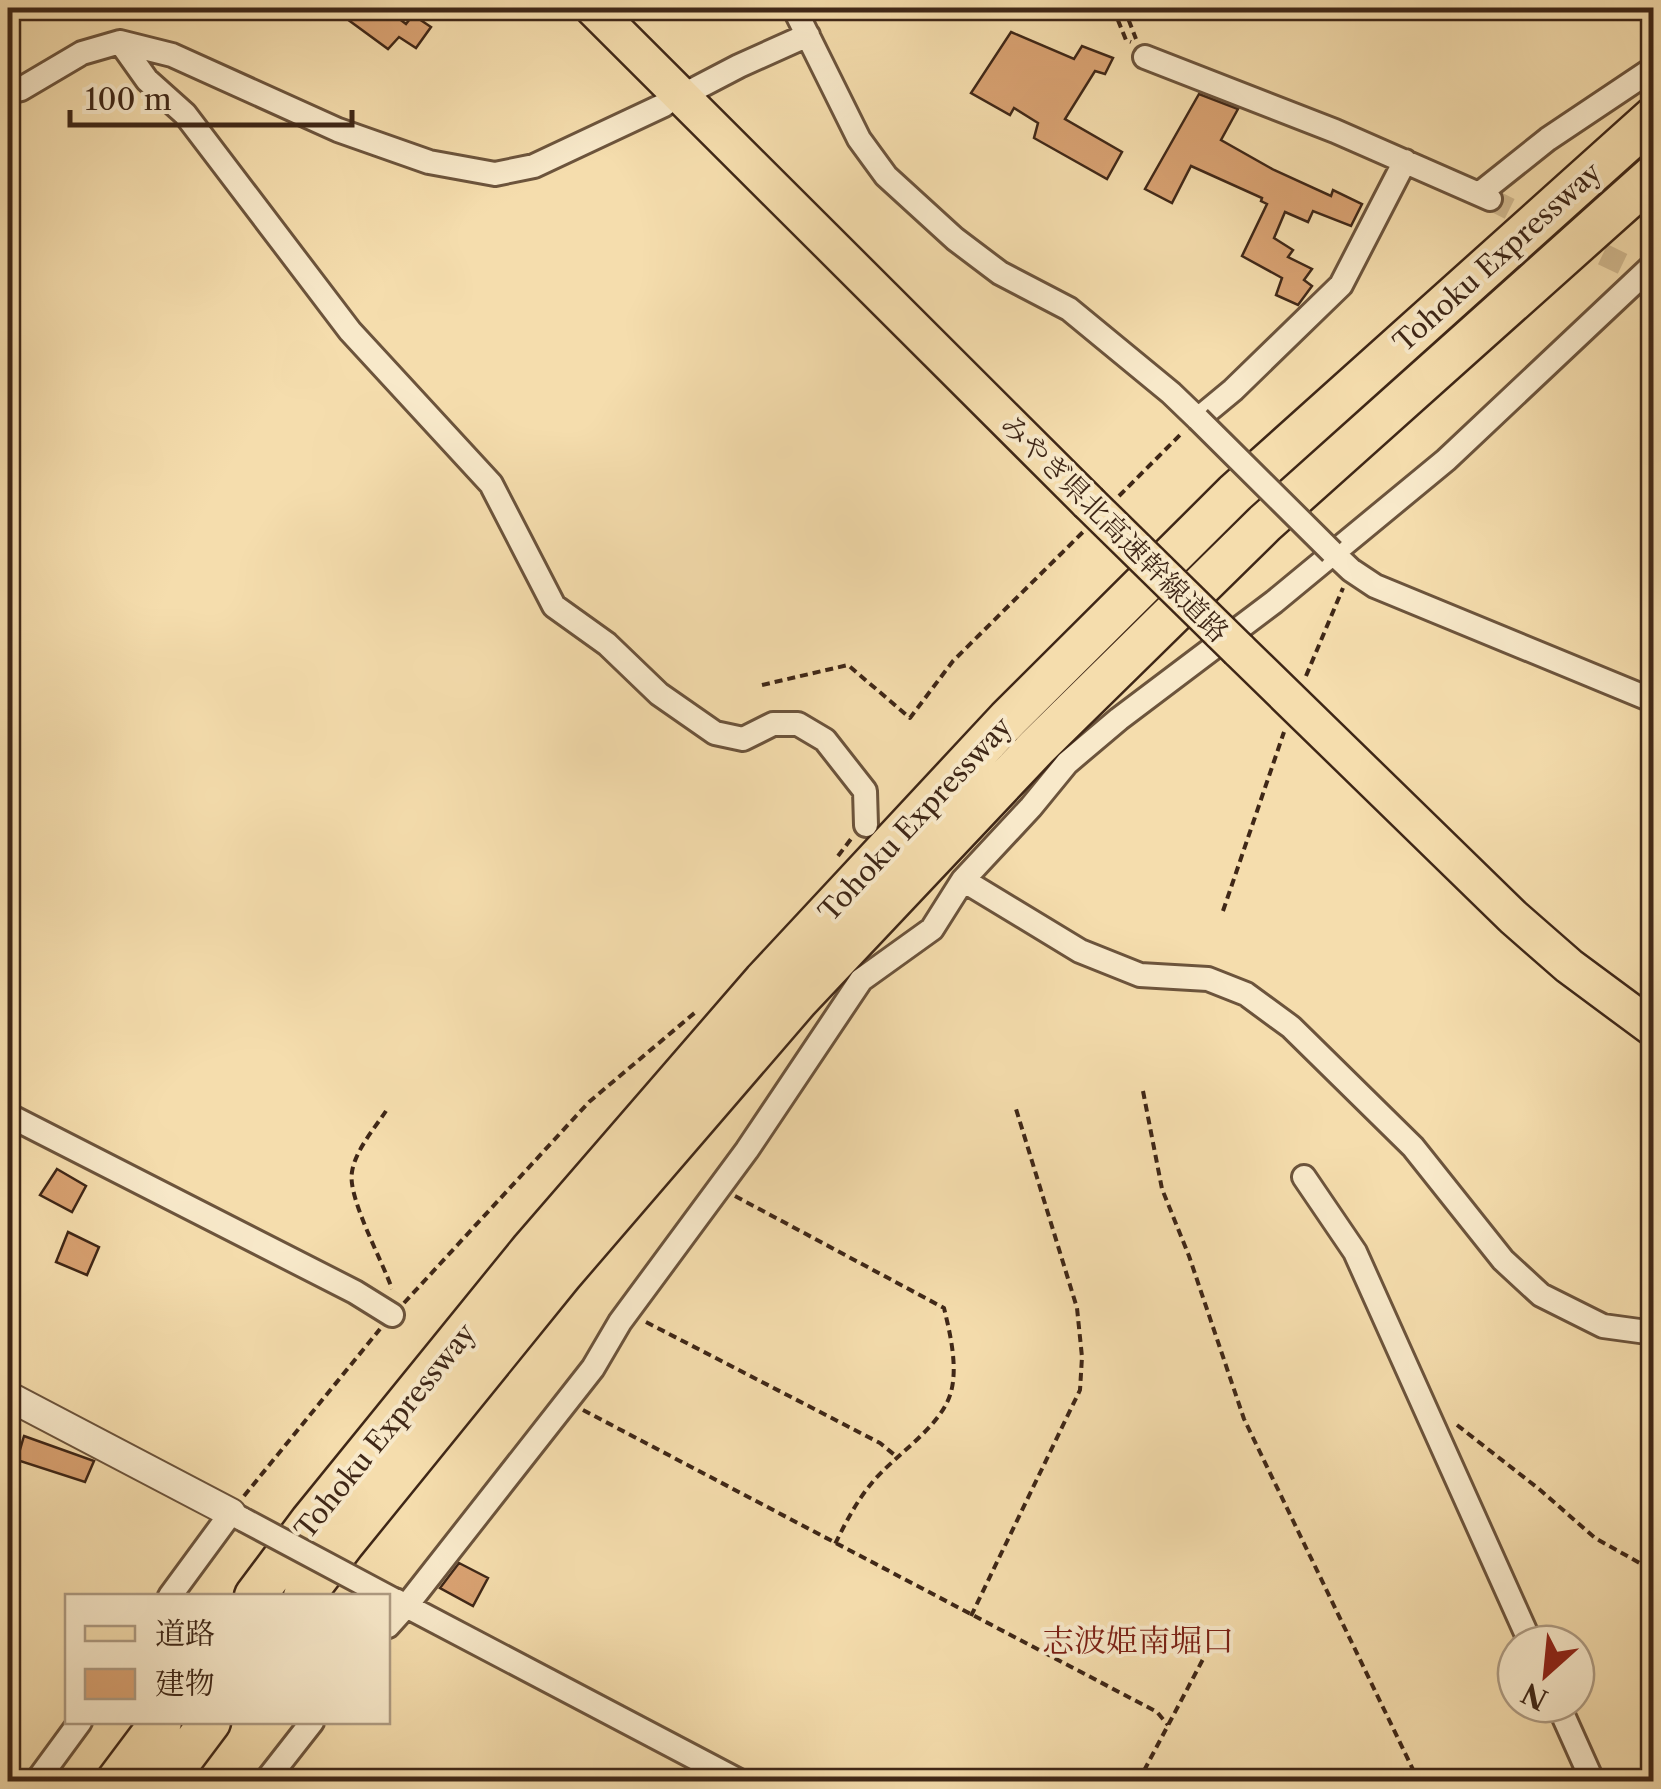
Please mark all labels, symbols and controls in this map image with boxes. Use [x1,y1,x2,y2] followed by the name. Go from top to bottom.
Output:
[70,65,352,127] scale bar
[85,81,172,118] text: 100 m
[1386,155,1608,359] street label: Tohoku Expressway
[994,407,1236,649] street label: みやぎ県北高速幹線道路
[811,709,1019,928] street label: Tohoku Expressway
[288,1316,483,1546] street label: Tohoku Expressway
[65,1594,390,1724] legend
[155,1615,215,1652] text: 道路
[1042,1621,1234,1660] district label: 志波姫南堀口
[1496,1624,1596,1724] north arrow
[155,1665,215,1702] text: 建物
[1516,1676,1553,1717] text: N

